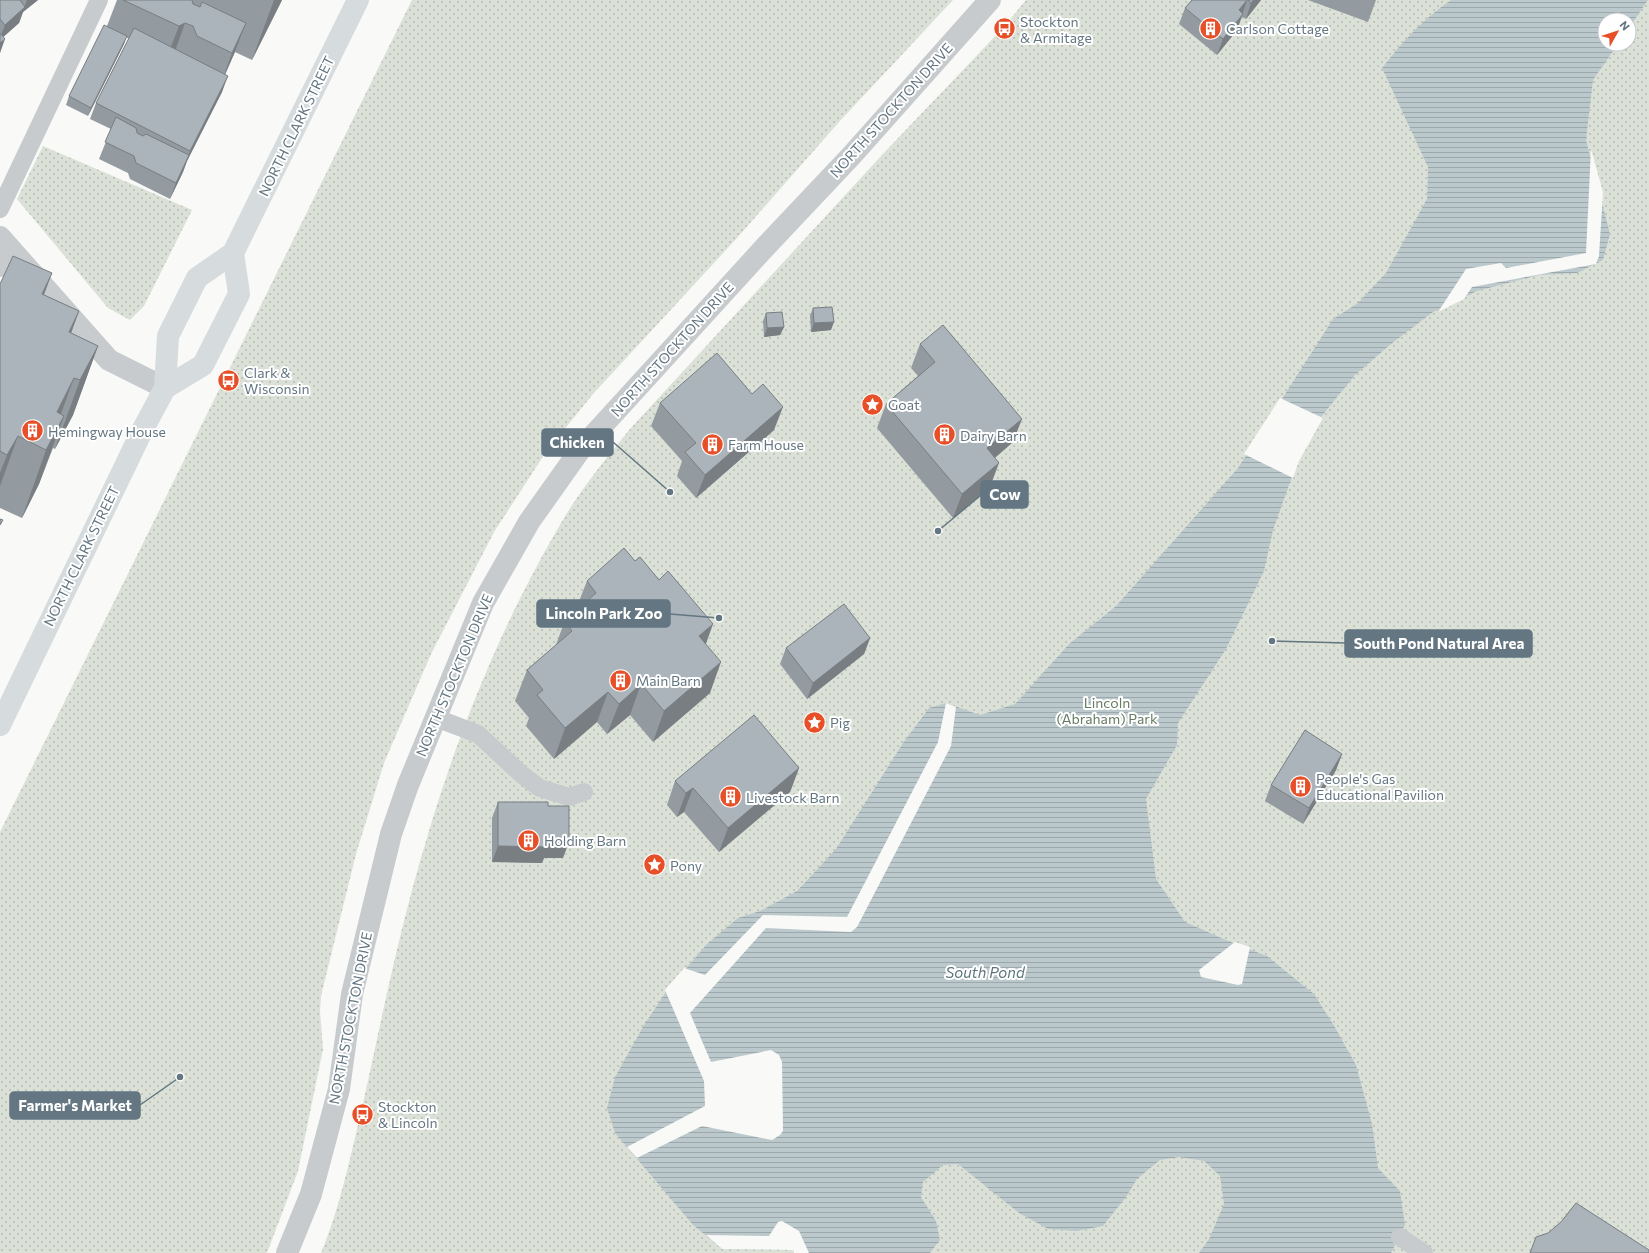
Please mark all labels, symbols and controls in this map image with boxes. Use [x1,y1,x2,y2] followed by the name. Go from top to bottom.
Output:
[1597,12,1637,52] north arrow
[1020,13,1092,46] place label: Stockton & Armitage
[1197,15,1223,41] building icon: Carlson Cottage
[992,16,1018,42] bus stop icon: Stockton & Armitage
[1618,18,1633,33] text: N
[1226,20,1329,37] place label: Carlson Cottage
[826,39,956,181] street label: NORTH STOCKTON DRIVE
[255,53,337,199] street label: NORTH CLARK STREET
[607,278,737,420] street label: NORTH STOCKTON DRIVE
[244,364,310,397] place label: Clark & Wisconsin
[215,367,241,393] bus stop icon: Clark & Wisconsin
[860,391,886,417] place icon: Goat
[888,396,920,413] place label: Goat
[19,418,45,444] building icon: Hemingway House
[932,422,958,448] building icon: Dairy Barn
[48,423,166,440] place label: Hemingway House
[960,427,1027,444] place label: Dairy Barn
[542,429,613,456] callout: Chicken
[699,431,725,457] building icon: Farm House
[549,433,605,451] text: Chicken
[728,436,804,453] place label: Farm House
[981,481,1028,508] callout: Cow
[40,483,122,629] street label: NORTH CLARK STREET
[989,485,1021,503] text: Cow
[412,591,496,759] street label: NORTH STOCKTON DRIVE
[537,600,670,627] callout: Lincoln Park Zoo
[546,604,663,622] text: Lincoln Park Zoo
[1345,630,1532,657] callout: South Pond Natural Area
[1354,634,1524,652] text: South Pond Natural Area
[607,667,633,693] building icon: Main Barn
[636,672,701,689] place label: Main Barn
[1056,694,1158,727] park label: Lincoln (Abraham) Park
[801,709,827,735] place icon: Pig
[830,714,850,731] place label: Pig
[1316,770,1444,803] place label: People's Gas Educational Pavilion
[1288,773,1314,799] building icon: People's Gas Educational Pavilion
[718,784,744,810] building icon: Livestock Barn
[746,789,839,806] place label: Livestock Barn
[515,827,541,853] building icon: Holding Barn
[544,832,626,849] place label: Holding Barn
[642,852,668,878] place icon: Pony
[670,857,702,874] place label: Pony
[325,931,375,1105] street label: NORTH STOCKTON DRIVE
[945,963,1026,981] water label: South Pond
[10,1092,140,1119] callout: Farmer's Market
[18,1096,132,1114] text: Farmer's Market
[378,1098,437,1131] place label: Stockton & Lincoln
[350,1101,376,1127] bus stop icon: Stockton & Lincoln

